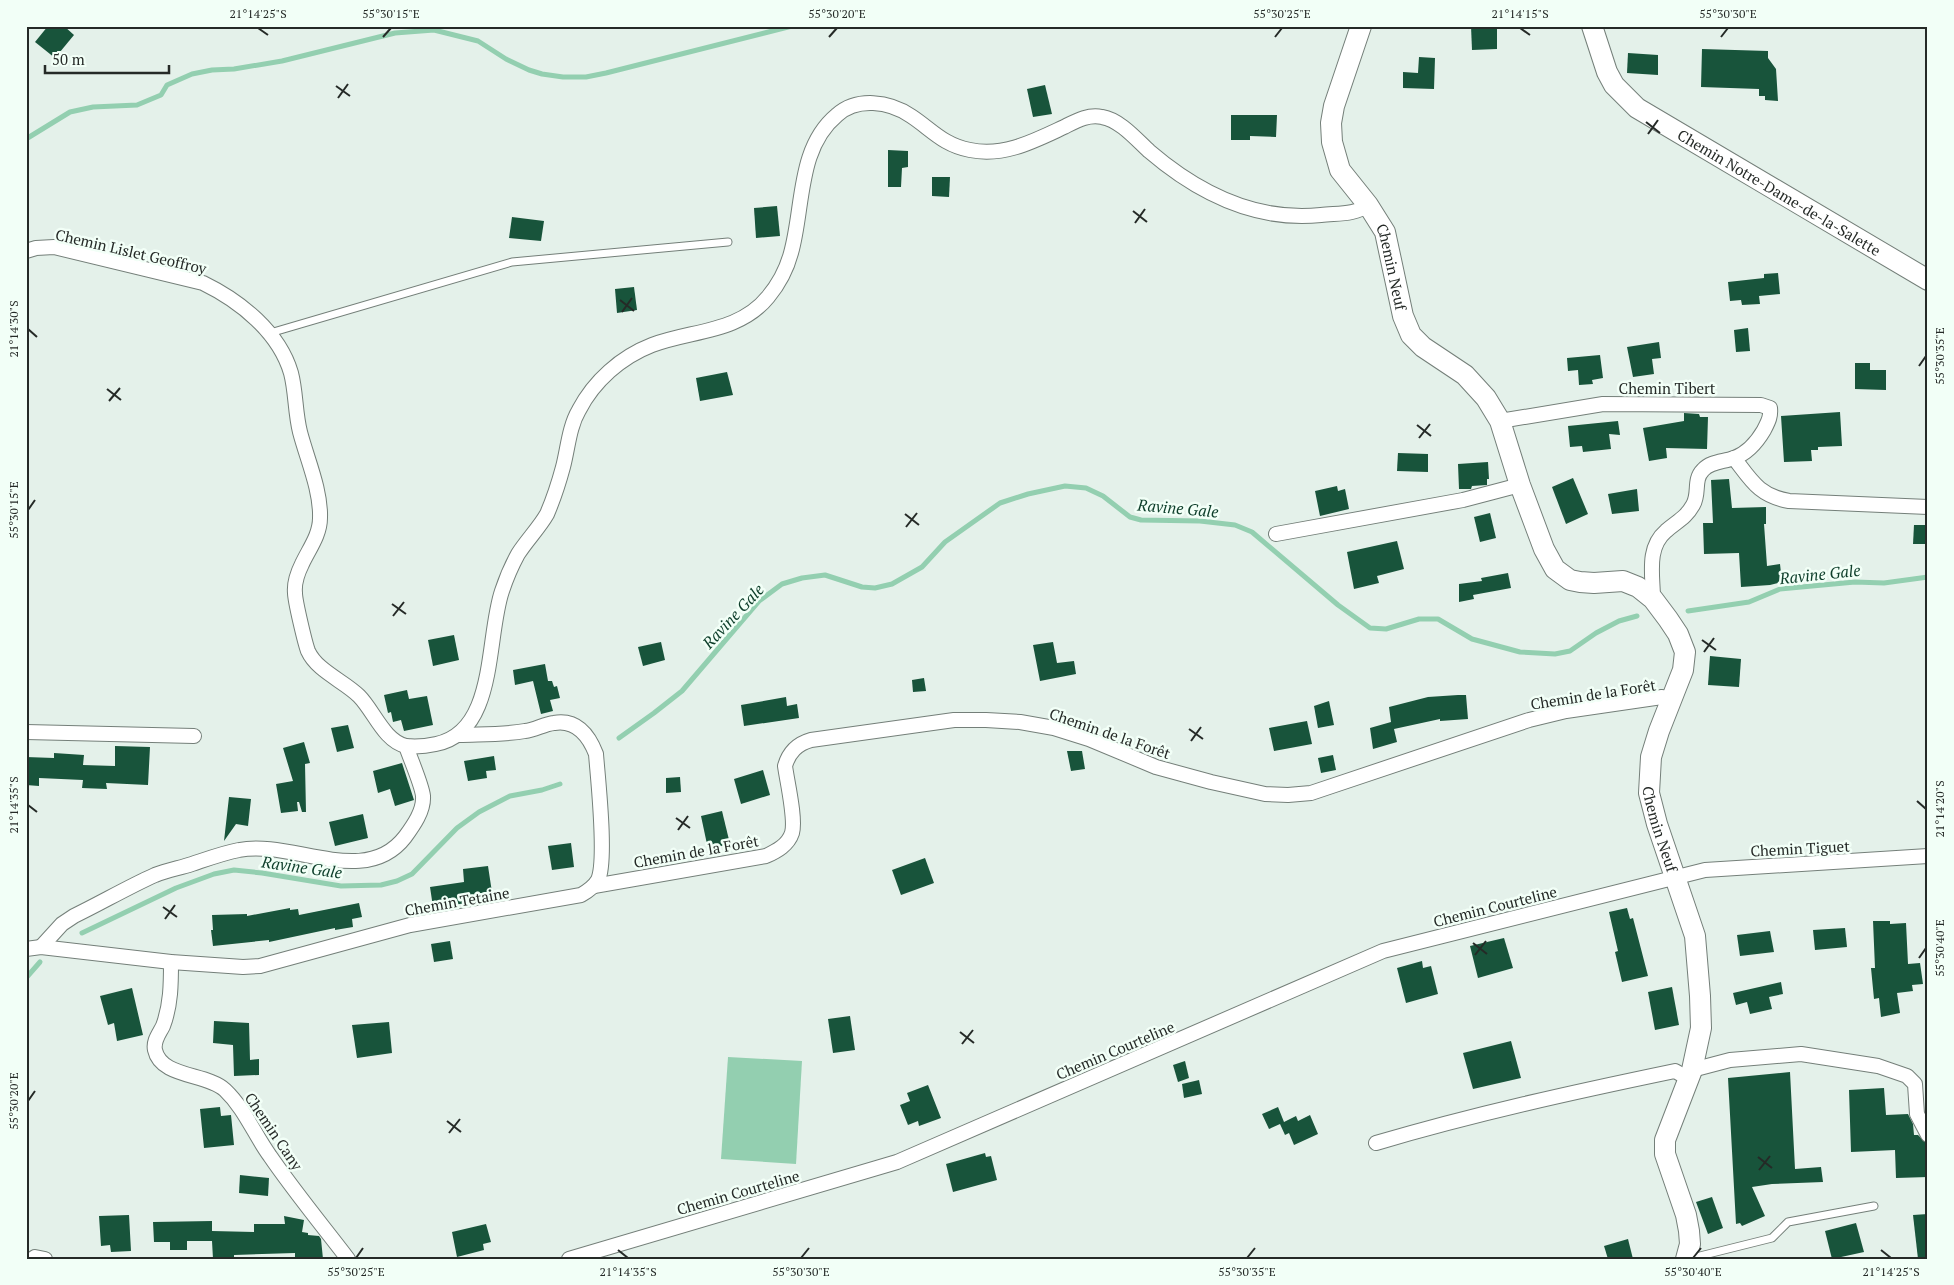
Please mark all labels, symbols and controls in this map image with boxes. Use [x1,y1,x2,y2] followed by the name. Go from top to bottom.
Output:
[229,6,287,21] text: 21°14'25"S
[362,6,420,21] text: 55°30'15"E
[808,6,866,21] text: 55°30'20"E
[1253,6,1311,21] text: 55°30'25"E
[1491,6,1549,21] text: 21°14'15"S
[1699,6,1757,21] text: 55°30'30"E
[45,42,169,74] scale bar
[52,49,85,69] text: 50 m
[1674,124,1885,260] street label: Chemin Notre-Dame-de-la-Salette
[1372,219,1412,313] street label: Chemin Neuf
[54,224,209,278] street label: Chemin Lislet Geoffroy
[6,300,21,358] text: 21°14'30"S
[1932,327,1947,385] text: 55°30'35"E
[1619,378,1716,398] street label: Chemin Tibert
[6,481,21,539] text: 55°30'15"E
[1136,493,1219,522] water label: Ravine Gale
[1778,559,1861,589] water label: Ravine Gale
[697,579,769,654] water label: Ravine Gale
[1529,674,1658,714] street label: Chemin de la Forêt
[1047,703,1174,763] street label: Chemin de la Forêt
[6,776,21,834] text: 21°14'35"S
[1932,780,1947,838] text: 21°14'20"S
[1639,786,1683,875] street label: Chemin Neuf
[632,830,760,872] street label: Chemin de la Forêt
[1750,835,1851,861] street label: Chemin Tiguet
[259,850,344,884] water label: Ravine Gale
[1431,881,1559,931] street label: Chemin Courteline
[403,882,511,920] street label: Chemin Tetaine
[1932,919,1947,977] text: 55°30'40"E
[1053,1016,1177,1084] street label: Chemin Courteline
[6,1072,21,1130] text: 55°30'20"E
[241,1088,308,1174] street label: Chemin Cany
[674,1165,802,1219] street label: Chemin Courteline
[327,1264,385,1279] text: 55°30'25"E
[599,1264,657,1279] text: 21°14'35"S
[772,1264,830,1279] text: 55°30'30"E
[1218,1264,1276,1279] text: 55°30'35"E
[1664,1264,1722,1279] text: 55°30'40"E
[1862,1264,1920,1279] text: 21°14'25"S

